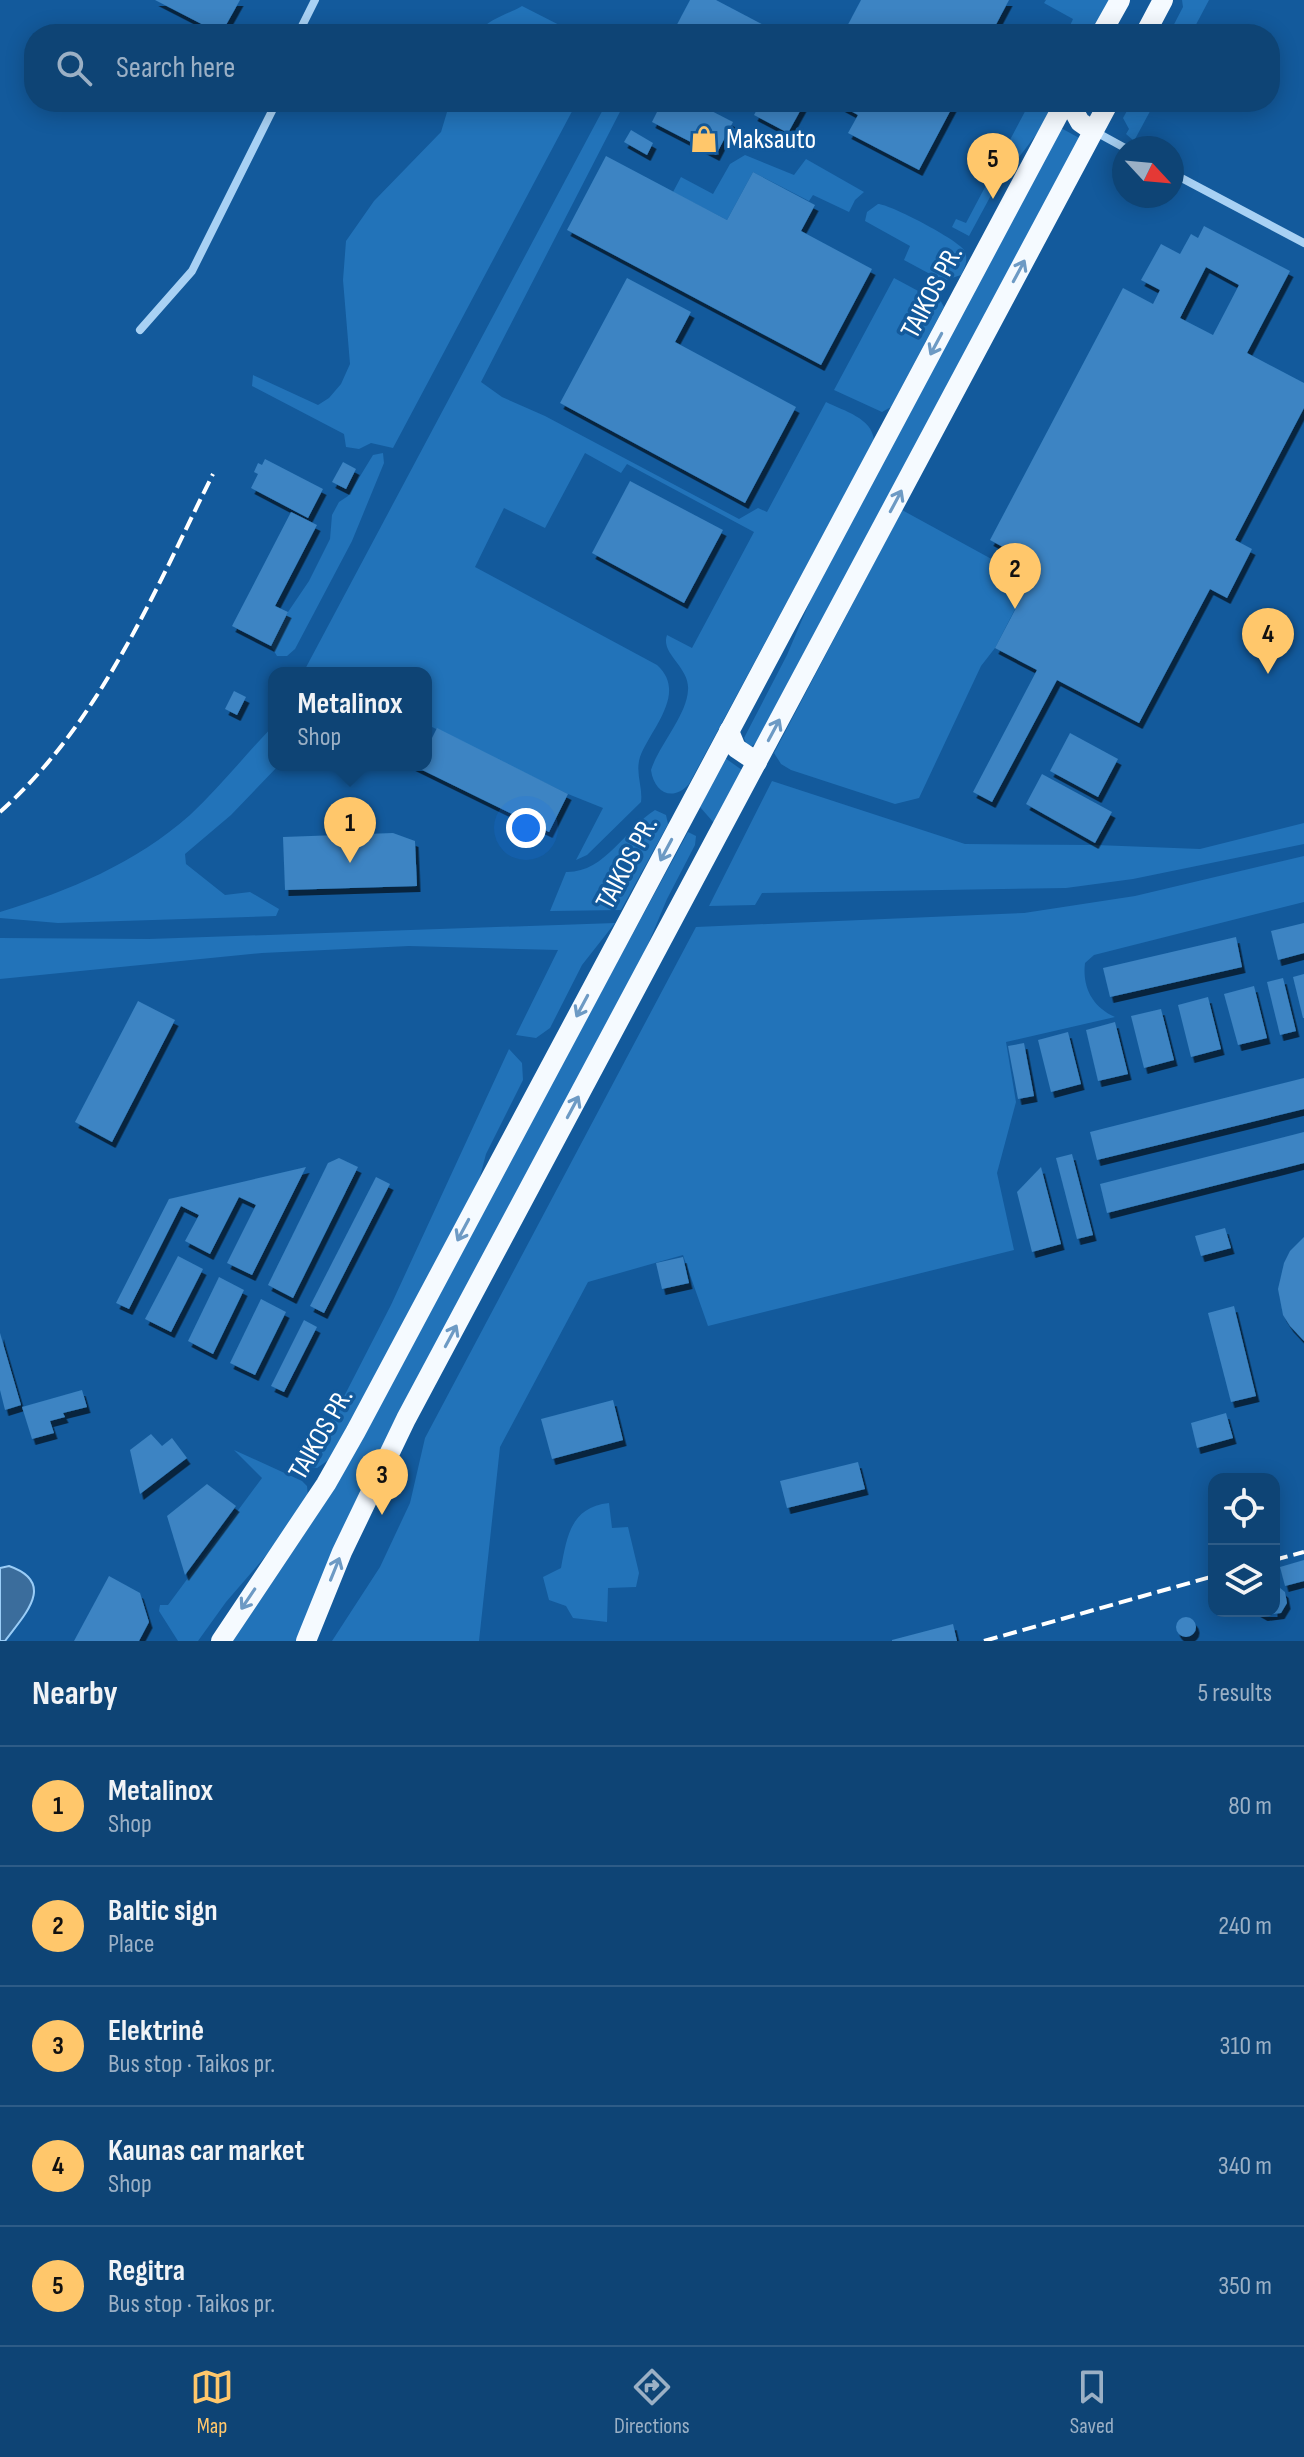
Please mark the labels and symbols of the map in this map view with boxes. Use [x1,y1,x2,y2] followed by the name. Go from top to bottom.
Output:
[726,123,816,156] place label: Maksauto
[689,124,719,154] shop icon: Maksauto
[967,133,1019,199] pin: 5
[1112,136,1184,208] north arrow
[894,240,970,344] street label: TAIKOS PR.
[1011,260,1027,284] one-way arrow
[927,331,943,355] one-way arrow
[889,489,905,513] one-way arrow
[989,543,1041,609] pin: 2
[1242,608,1294,674] pin: 4
[766,719,782,742] one-way arrow
[324,797,376,863] pin: 1
[506,808,546,848] your location
[589,811,665,915] street label: TAIKOS PR.
[658,837,673,861] one-way arrow
[574,994,590,1018] one-way arrow
[566,1095,581,1119] one-way arrow
[455,1218,471,1241] one-way arrow
[443,1325,459,1348] one-way arrow
[282,1382,360,1486] street label: TAIKOS PR.
[356,1449,408,1515] pin: 3
[329,1557,343,1582] one-way arrow
[240,1588,257,1610] one-way arrow

